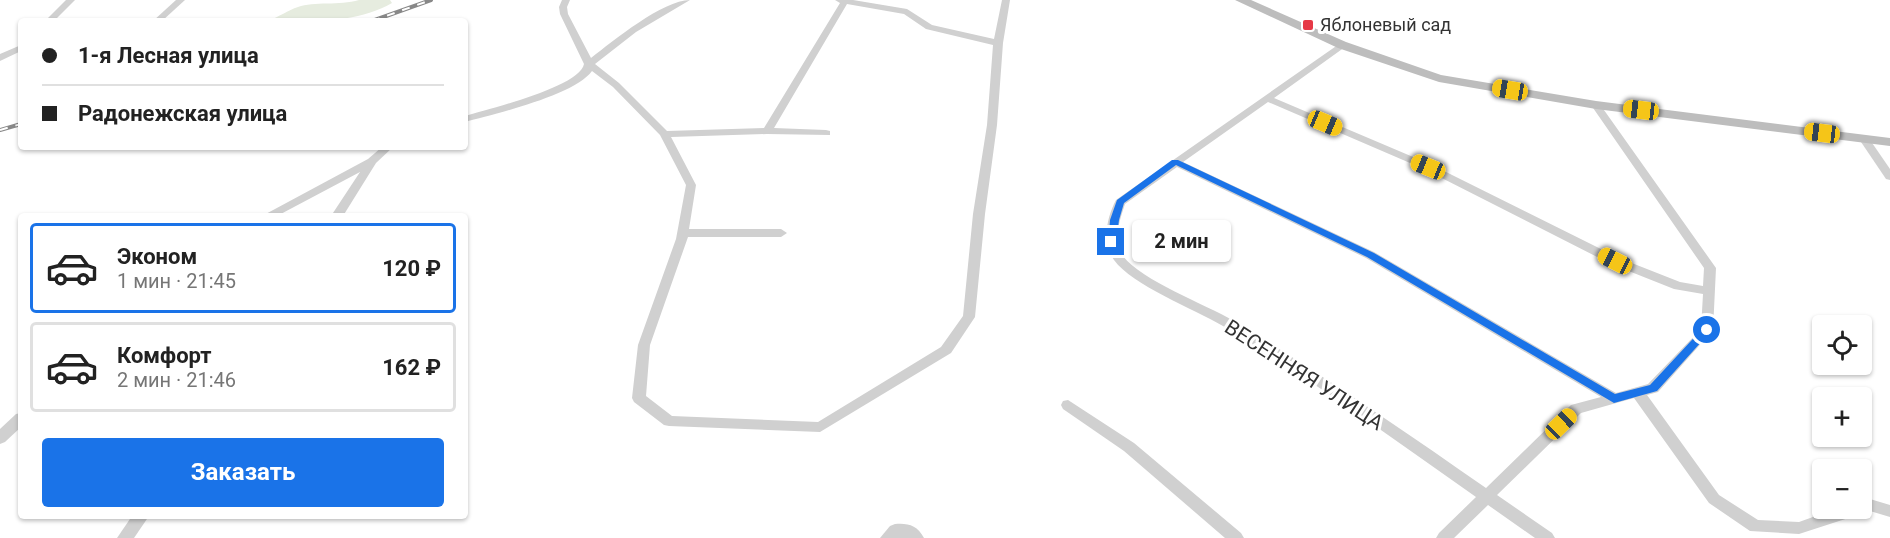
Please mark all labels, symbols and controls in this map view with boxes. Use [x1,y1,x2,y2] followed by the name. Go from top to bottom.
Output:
[1320,14,1451,35] place label: Яблоневый сад
[1301,18,1315,32] marker: Яблоневый сад
[78,43,259,68] text: 1-я Лесная улица
[1491,78,1529,102] car
[1622,99,1660,121] car
[78,101,287,126] text: Радонежская улица
[1305,108,1345,138] car
[1803,122,1841,144] car
[1408,152,1448,182] car
[1132,221,1231,263] callout: 2 мин
[1097,228,1124,255] route end
[1154,229,1209,253] text: 2 мин
[45,241,99,295] icon: car
[117,244,197,269] text: Эконом
[1595,245,1635,277] car
[382,256,441,281] text: 120 ₽
[117,269,236,293] text: 1 мин · 21:45
[1220,315,1388,435] street label: ВЕСЕННЯЯ УЛИЦА
[1812,315,1872,519] map controls
[1812,315,1872,375] button: locate
[1693,316,1720,343] route start
[45,340,99,394] icon: car
[117,343,212,368] text: Комфорт
[382,355,441,380] text: 162 ₽
[117,368,236,392] text: 2 мин · 21:46
[1812,387,1872,447] button: +
[1542,405,1580,443] car
[42,438,444,507] button: Заказать
[1812,459,1872,519] button: −

